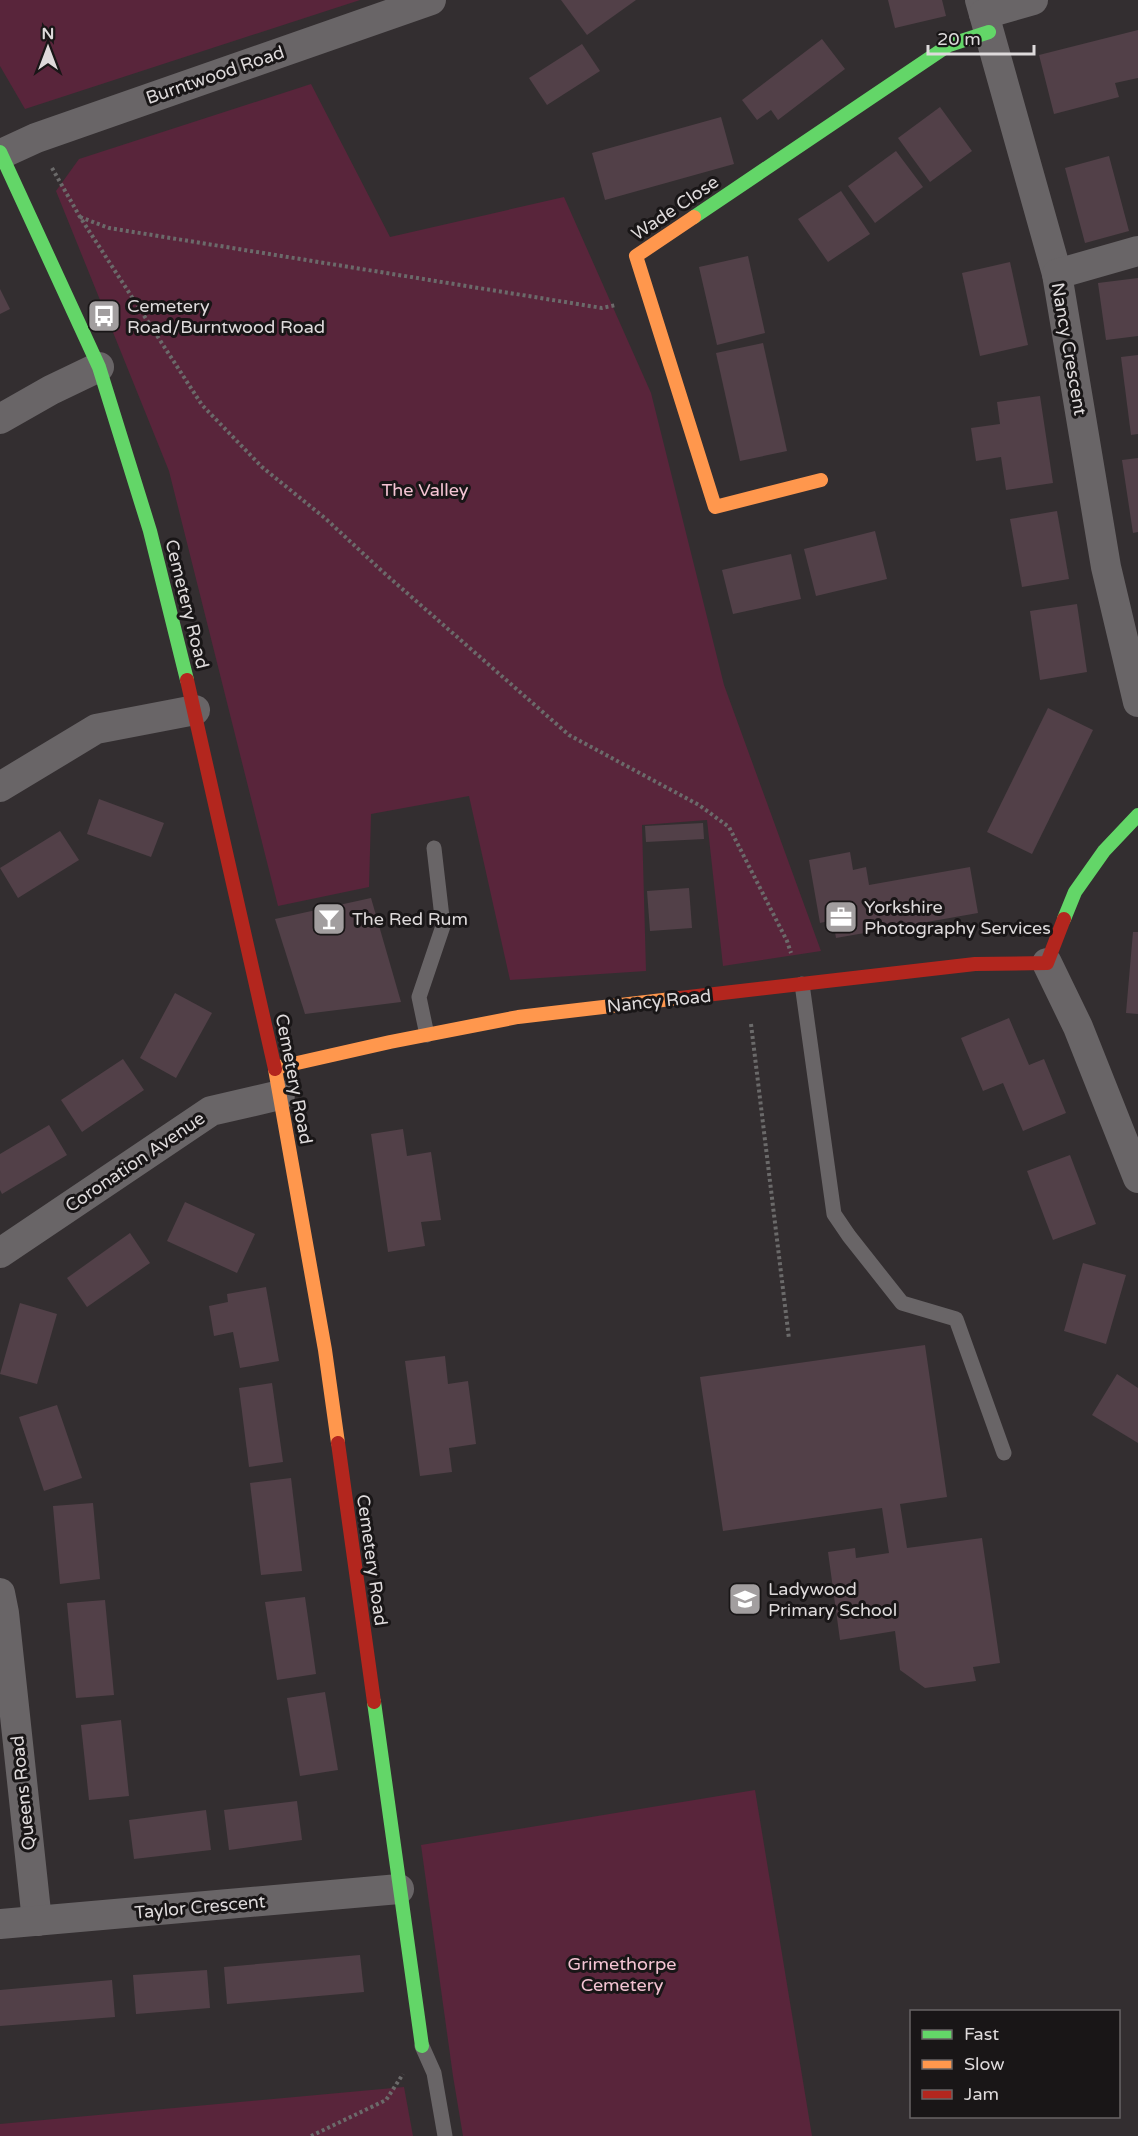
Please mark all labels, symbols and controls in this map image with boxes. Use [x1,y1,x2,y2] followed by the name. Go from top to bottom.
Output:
[18,18,78,78] north arrow
[928,18,1034,56] scale bar
[42,24,54,44] text: N
[937,28,981,50] text: 20 m
[143,41,287,109] street label: Burntwood Road
[627,171,723,245] street label: Wade Close
[1046,281,1092,417] street label: Nancy Crescent
[127,295,325,338] place label: Cemetery Road/Burntwood Road
[86,298,122,334] bus stop icon: Cemetery Road/Burntwood Road
[381,479,469,501] park label: The Valley
[160,537,214,671] street label: Cemetery Road
[864,896,1051,939] place label: Yorkshire Photography Services
[823,899,859,935] office icon: Yorkshire Photography Services
[311,901,347,937] bar icon: The Red Rum
[352,908,468,930] place label: The Red Rum
[606,985,712,1017] street label: Nancy Road
[271,1012,317,1146] street label: Cemetery Road
[61,1107,209,1217] street label: Coronation Avenue
[352,1493,392,1627] street label: Cemetery Road
[768,1578,897,1621] place label: Ladywood Primary School
[727,1581,763,1617] school or university icon: Ladywood Primary School
[6,1735,40,1851] street label: Queens Road
[134,1890,266,1924] street label: Taylor Crescent
[568,1953,676,1996] park label: Grimethorpe Cemetery
[910,2010,1120,2118] legend
[964,2023,999,2045] text: Fast
[964,2053,1005,2075] text: Slow
[964,2083,999,2105] text: Jam

